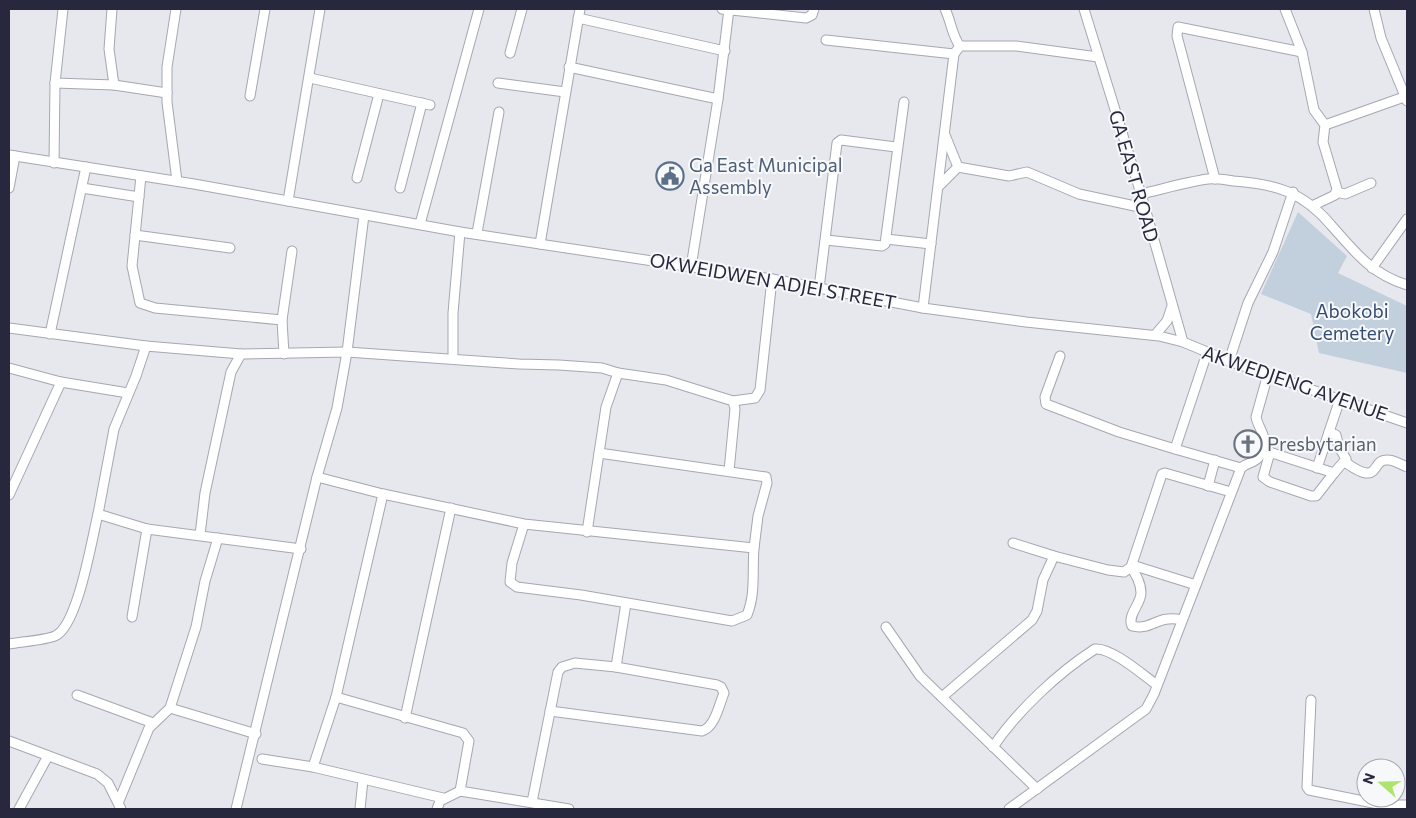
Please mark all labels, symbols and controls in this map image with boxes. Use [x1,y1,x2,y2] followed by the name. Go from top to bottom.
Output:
[1105,107,1164,245] street label: GA EAST ROAD
[689,153,843,198] place label: Ga East Municipal Assembly
[655,161,685,191] public building icon: Ga East Municipal Assembly
[648,247,898,314] street label: OKWEIDWEN ADJEI STREET
[1310,299,1394,344] park label: Abokobi Cemetery
[1199,340,1391,425] street label: AKWEDJENG AVENUE
[1233,429,1263,459] church icon: Presbytarian
[1267,432,1377,455] place label: Presbytarian
[1356,758,1406,808] north arrow
[1359,771,1378,786] text: N

